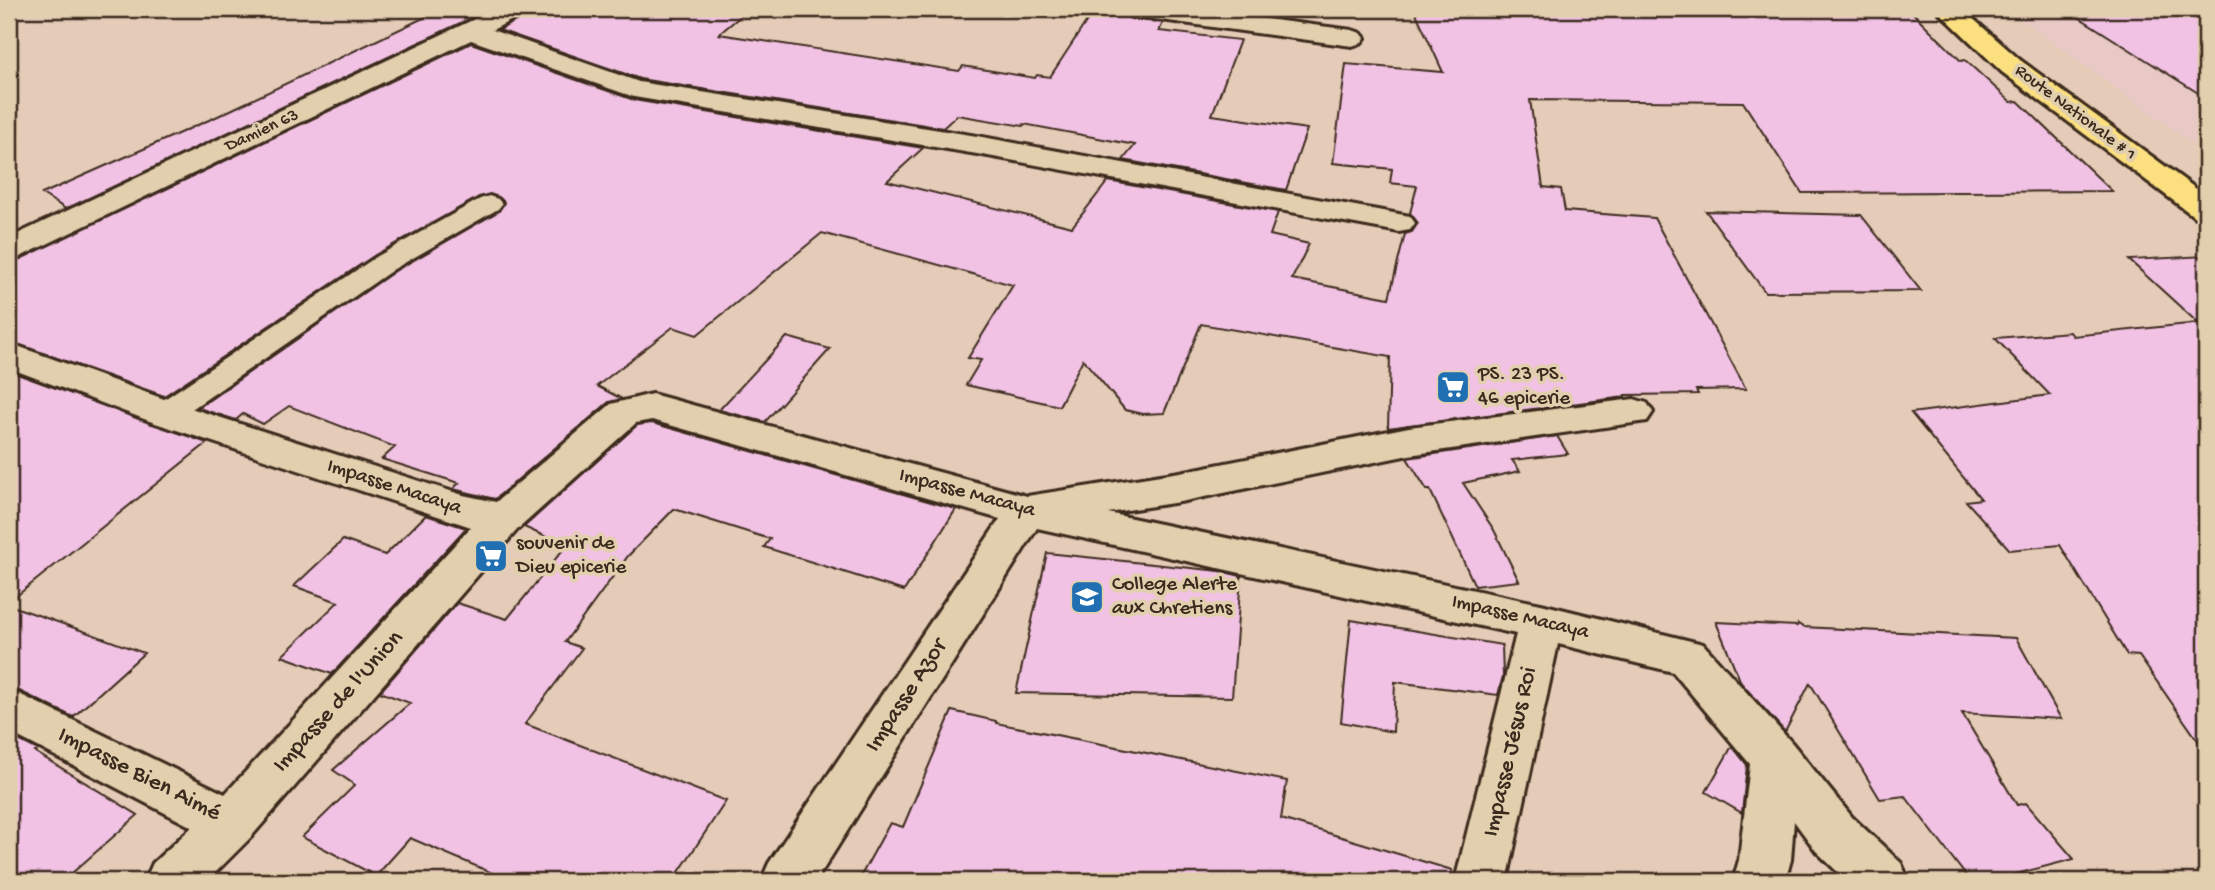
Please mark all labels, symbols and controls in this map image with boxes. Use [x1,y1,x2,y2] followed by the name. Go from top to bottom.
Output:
[2010,61,2140,165] street label: Route Nationale # 1
[221,105,302,158] street label: Damien 63
[1477,363,1571,412] place label: PS. 23 PS. 46 epicerie
[1434,368,1472,406] supermarket icon: PS. 23 PS. 46 epicerie
[323,454,466,522] street label: Impasse Macaya
[896,464,1039,525] street label: Impasse Macaya
[514,532,628,581] place label: souvenir de Dieu epicerie
[472,537,510,575] supermarket icon: souvenir de Dieu epicerie
[1112,573,1238,622] place label: College Alerte aux Chretiens
[1068,578,1106,616] school or university icon: College Alerte aux Chretiens
[1449,590,1592,646] street label: Impasse Macaya
[267,624,411,779] street label: Impasse de l'Union
[860,632,956,758] street label: Impasse Azor
[1477,664,1545,840] street label: Impasse Jésus Roi
[52,721,226,829] street label: Impasse Bien Aimé

